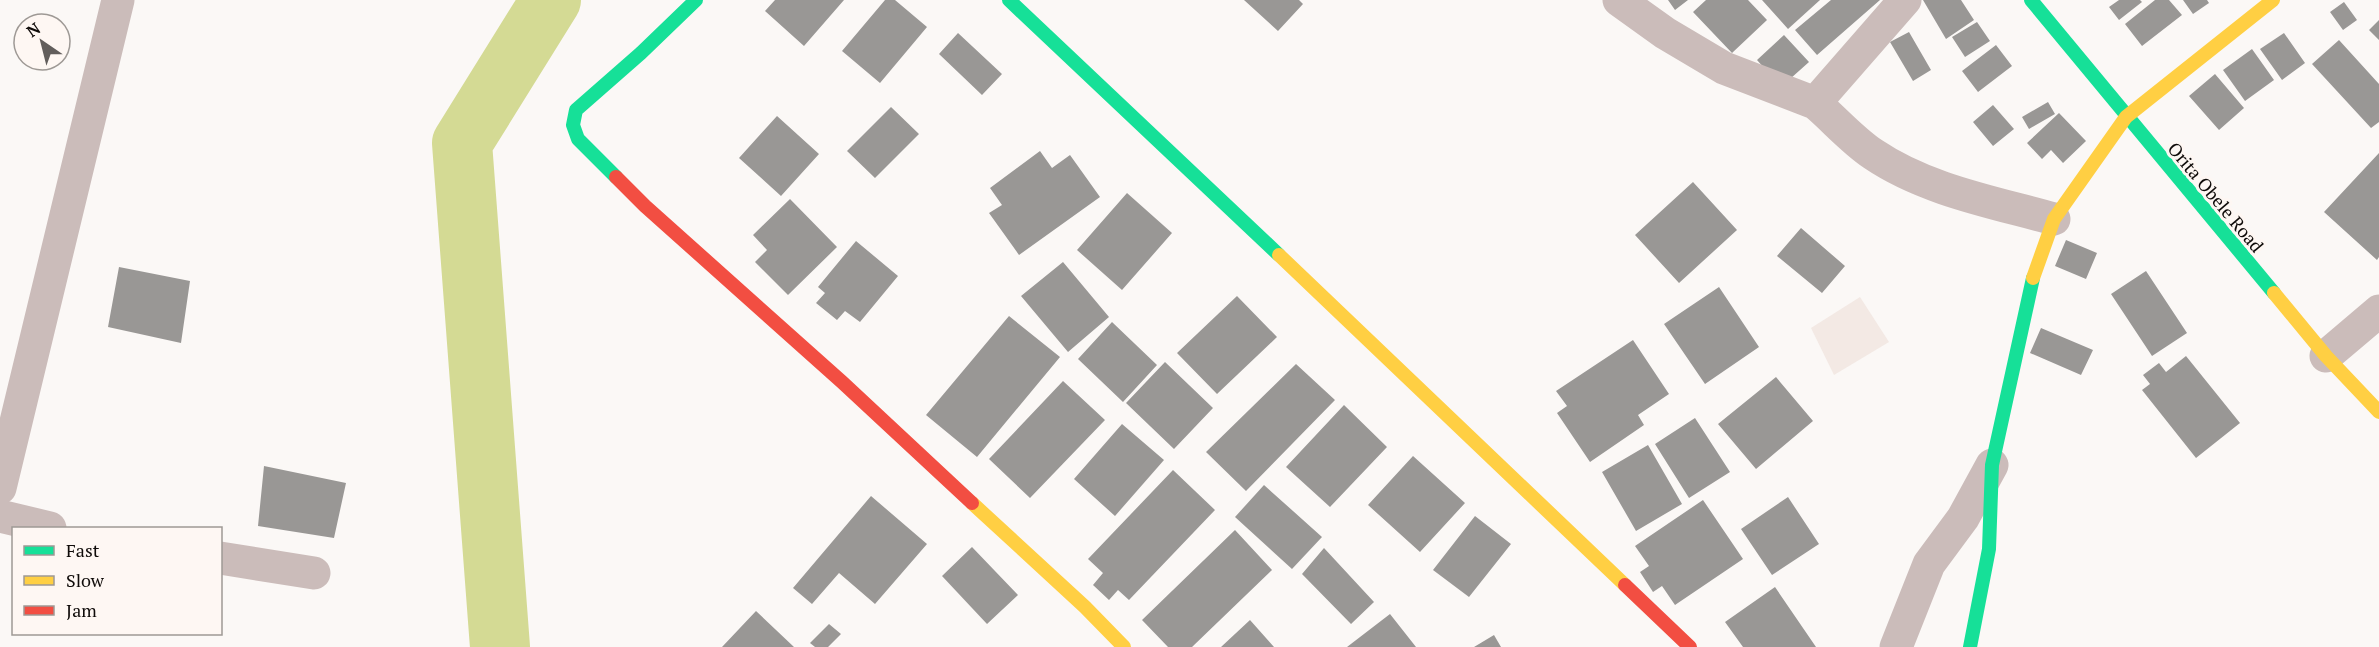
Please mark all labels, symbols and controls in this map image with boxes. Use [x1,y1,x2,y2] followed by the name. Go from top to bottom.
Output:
[12,12,72,72] north arrow
[22,17,45,42] text: N
[2163,137,2269,257] street label: Orita Obele Road
[12,527,222,635] legend
[66,538,100,562] text: Fast
[66,568,105,592] text: Slow
[66,598,97,622] text: Jam

